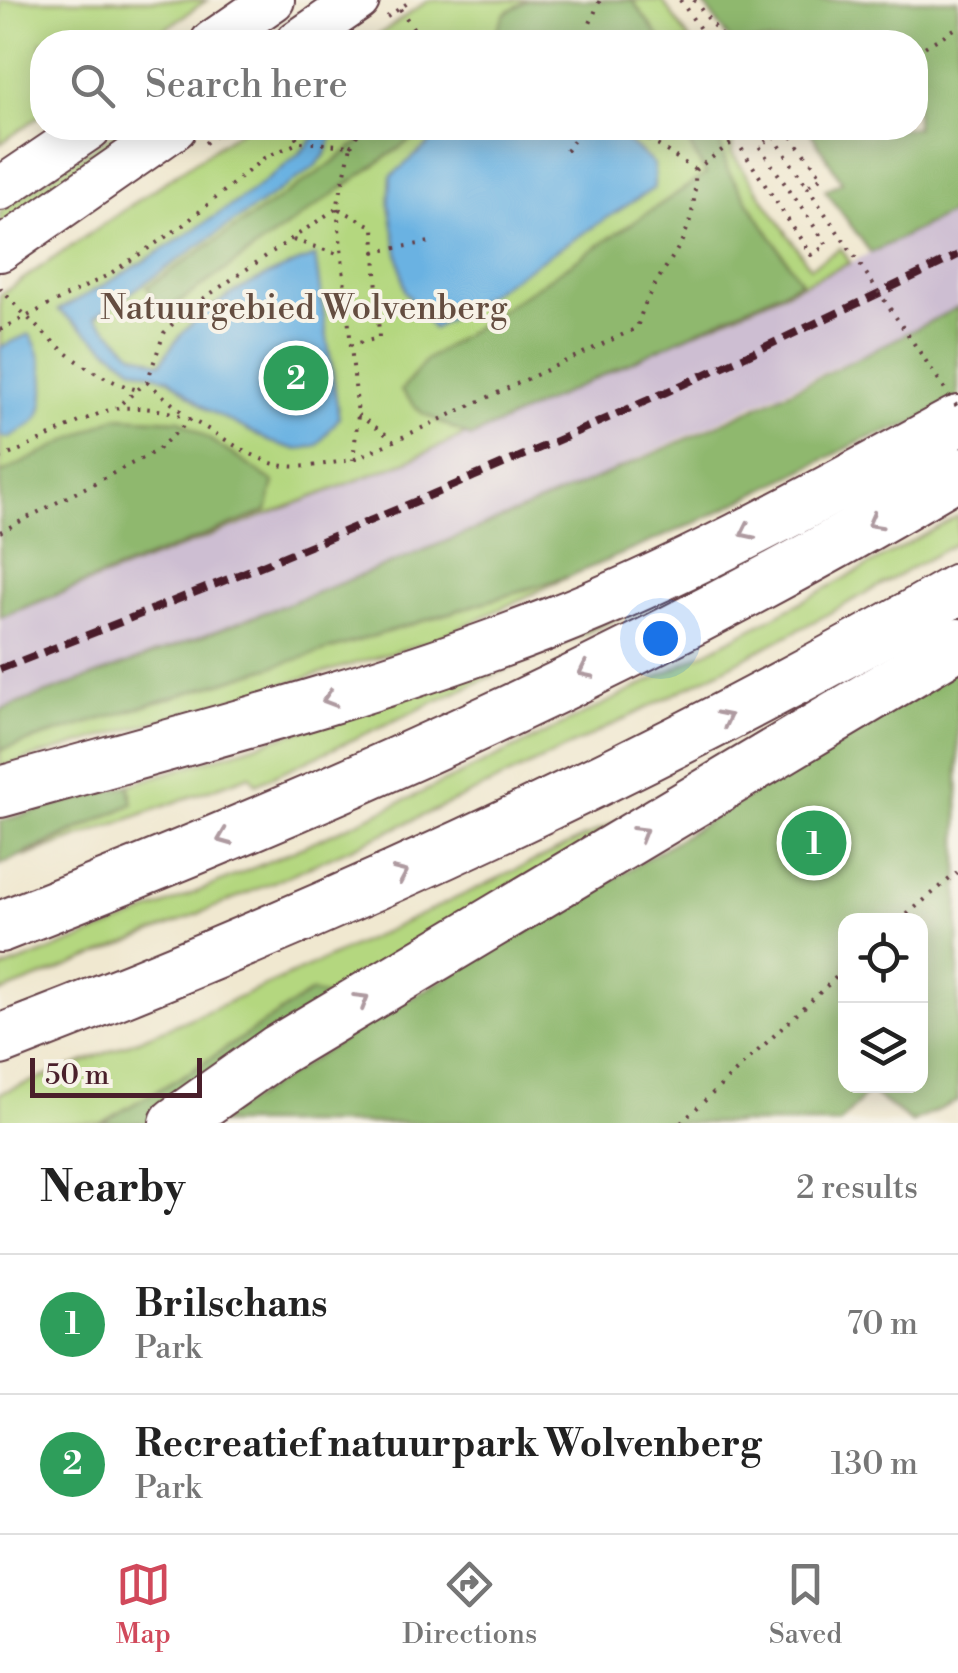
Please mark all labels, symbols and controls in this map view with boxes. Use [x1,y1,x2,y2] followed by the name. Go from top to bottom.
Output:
[30,30,928,140] search box
[65,58,120,113] icon: search
[145,62,348,109] text: Search here
[100,287,508,330] park label: Natuurgebied Wolvenberg
[264,340,328,416] pin: 2
[867,510,885,530] one-way arrow
[739,520,757,540] one-way arrow
[635,613,686,664] your location
[578,659,596,679] one-way arrow
[321,687,338,708] one-way arrow
[715,711,733,730] one-way arrow
[782,806,846,880] pin: 1
[216,826,233,846] one-way arrow
[630,826,648,845] one-way arrow
[391,866,409,886] one-way arrow
[838,913,928,1093] map controls
[838,913,928,1003] button: locate
[351,993,369,1012] one-way arrow
[838,1003,928,1093] button: layers
[30,1053,202,1098] scale bar
[45,1058,109,1093] text: 50 m
[40,1162,185,1215] text: Nearby
[796,1168,918,1208] text: 2 results
[135,1281,327,1328] text: Brilschans
[65,1304,80,1344] text: 1
[847,1304,918,1344] text: 70 m
[135,1328,202,1368] text: Park
[135,1421,761,1468] text: Recreatief natuurpark Wolvenberg
[62,1444,83,1484] text: 2
[831,1444,918,1484] text: 130 m
[135,1468,202,1508] text: Park
[116,1557,171,1652] tab: Map
[402,1557,537,1652] tab: Directions
[769,1557,842,1652] tab: Saved

